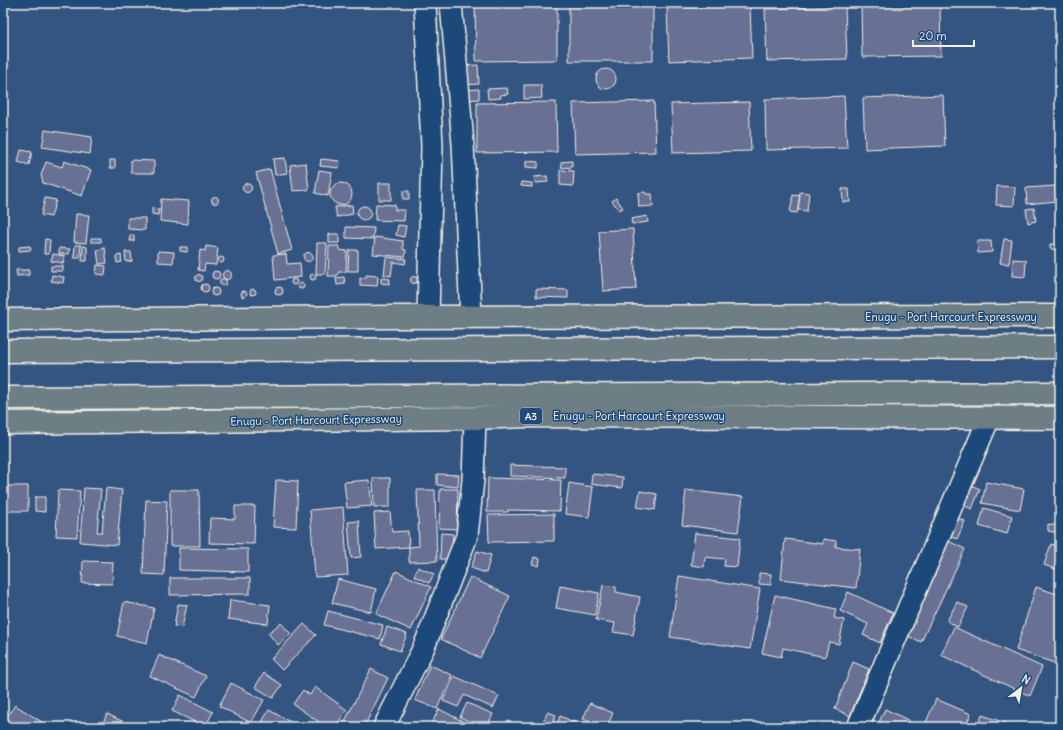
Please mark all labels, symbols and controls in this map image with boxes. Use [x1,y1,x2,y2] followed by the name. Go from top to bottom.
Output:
[913,22,974,48] scale bar
[919,28,947,43] text: 20 m
[865,310,1037,324] street label: Enugu - Port Harcourt Expressway
[520,408,542,424] road number: A3
[553,409,725,423] street label: Enugu - Port Harcourt Expressway
[230,412,402,428] street label: Enugu - Port Harcourt Expressway
[1001,668,1041,708] north arrow
[1019,671,1033,687] text: N

